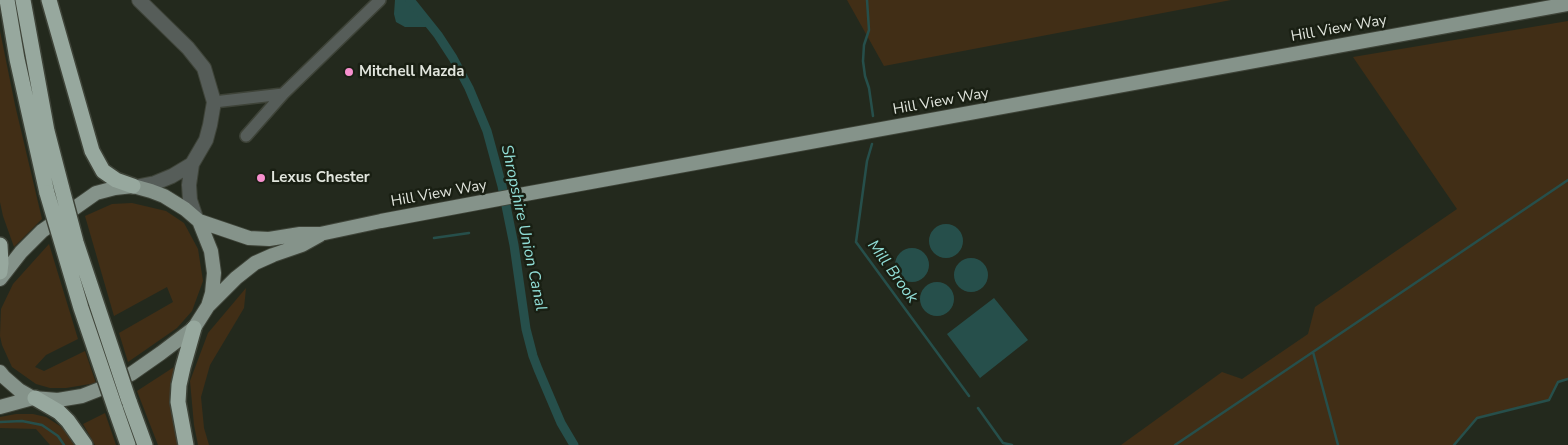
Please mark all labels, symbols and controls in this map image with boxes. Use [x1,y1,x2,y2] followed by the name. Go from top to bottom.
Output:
[1290,12,1388,46] street label: Hill View Way
[359,63,465,81] place label: Mitchell Mazda
[343,66,355,78] marker: Mitchell Mazda
[892,85,990,119] street label: Hill View Way
[496,143,550,313] water label: Shropshire Union Canal
[271,169,370,187] place label: Lexus Chester
[255,172,267,184] marker: Lexus Chester
[390,177,488,211] street label: Hill View Way
[863,237,921,307] water label: Mill Brook

